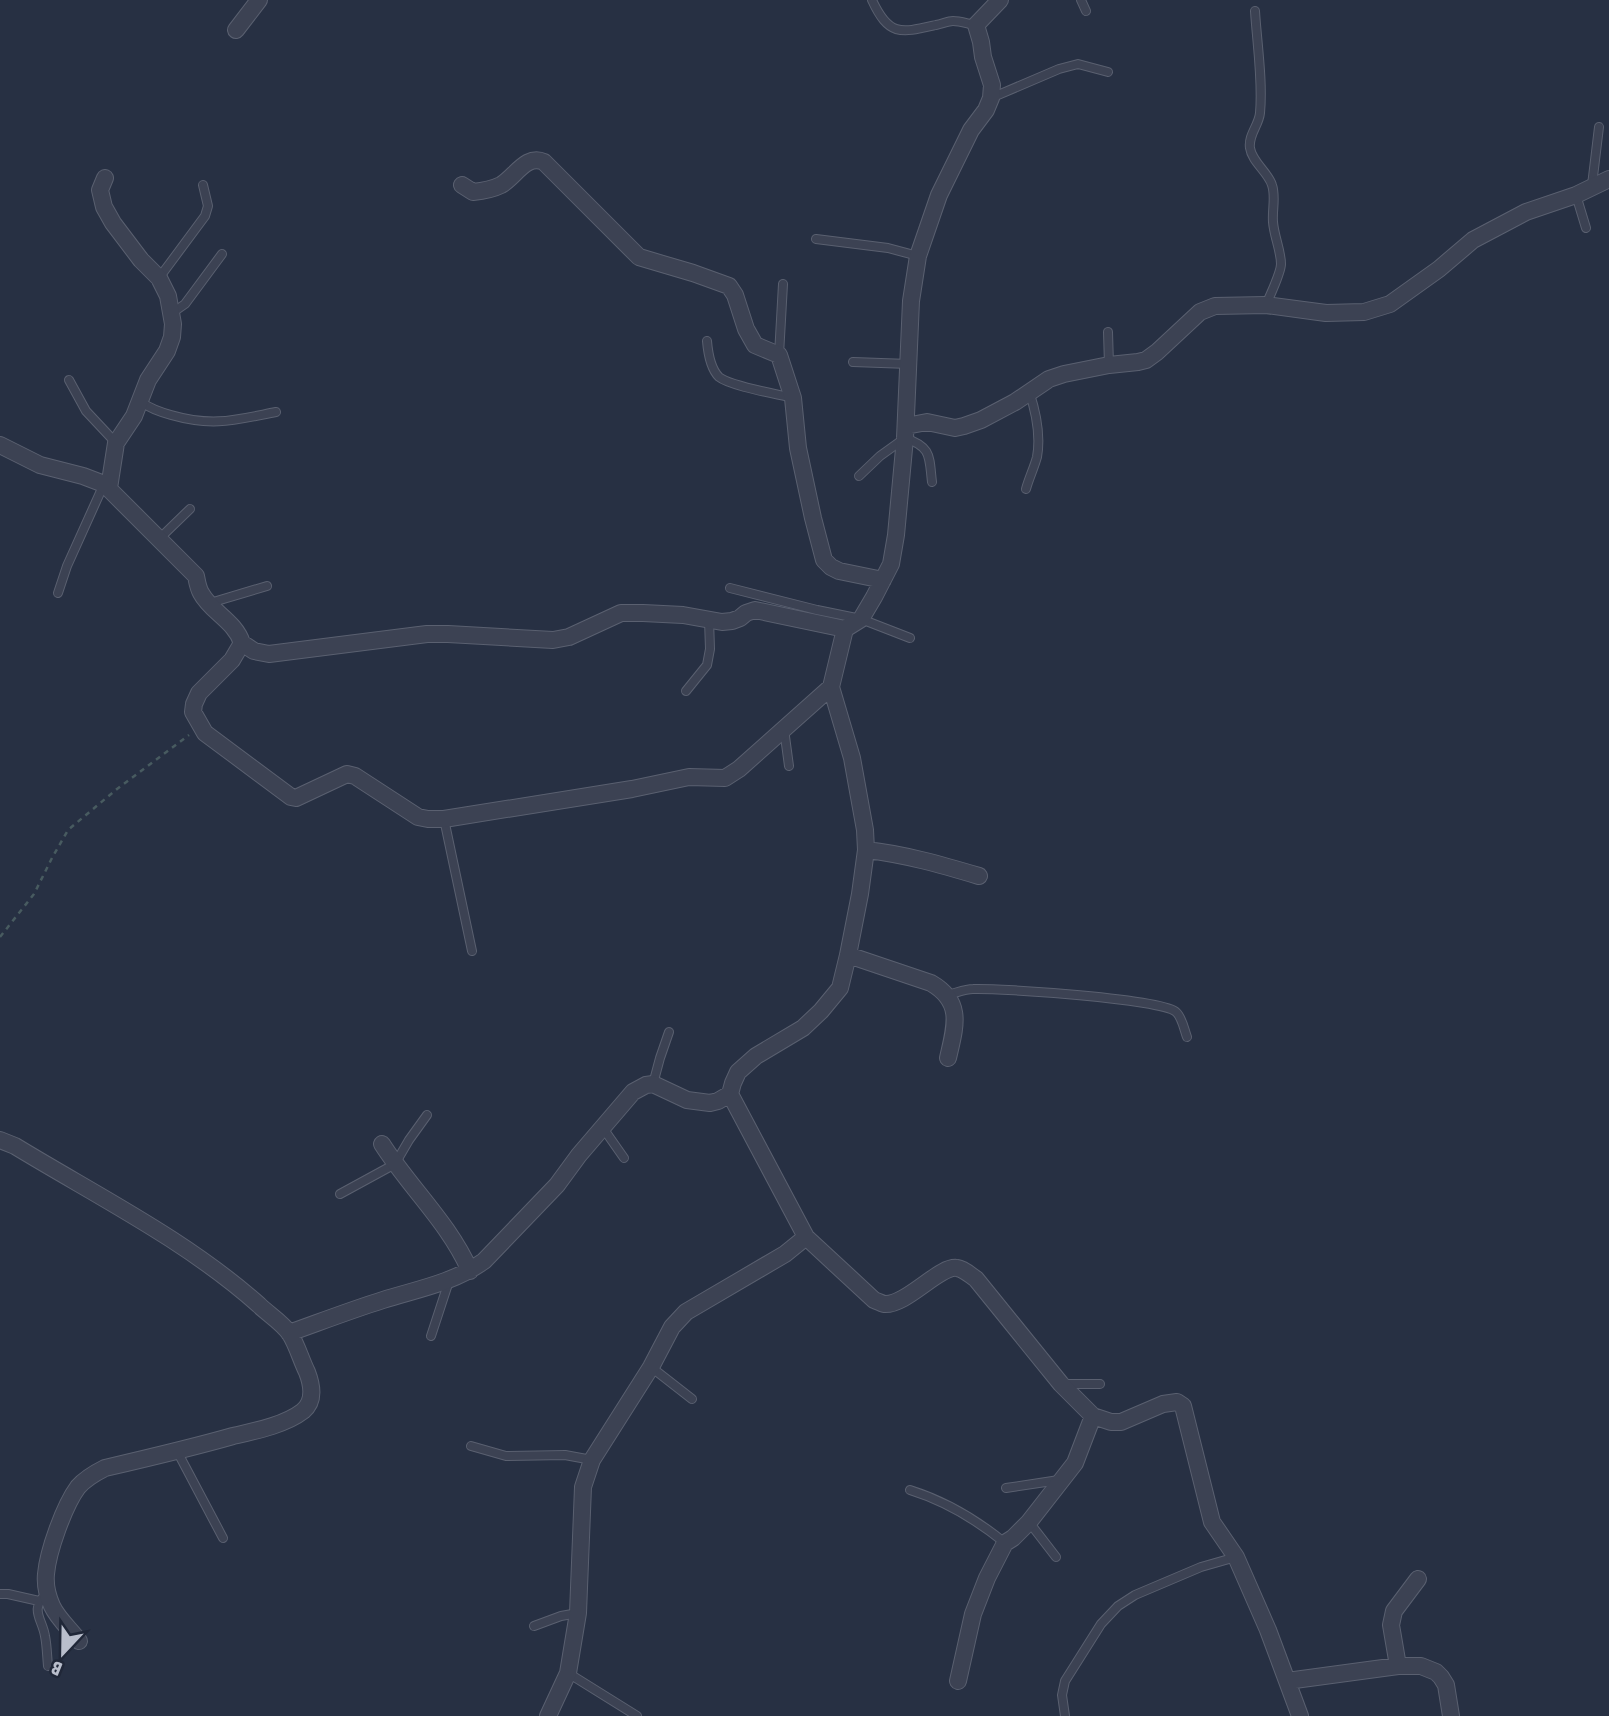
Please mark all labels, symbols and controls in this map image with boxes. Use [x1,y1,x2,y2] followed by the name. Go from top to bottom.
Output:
[28,1618,98,1688] north arrow
[48,1657,65,1681] text: B

